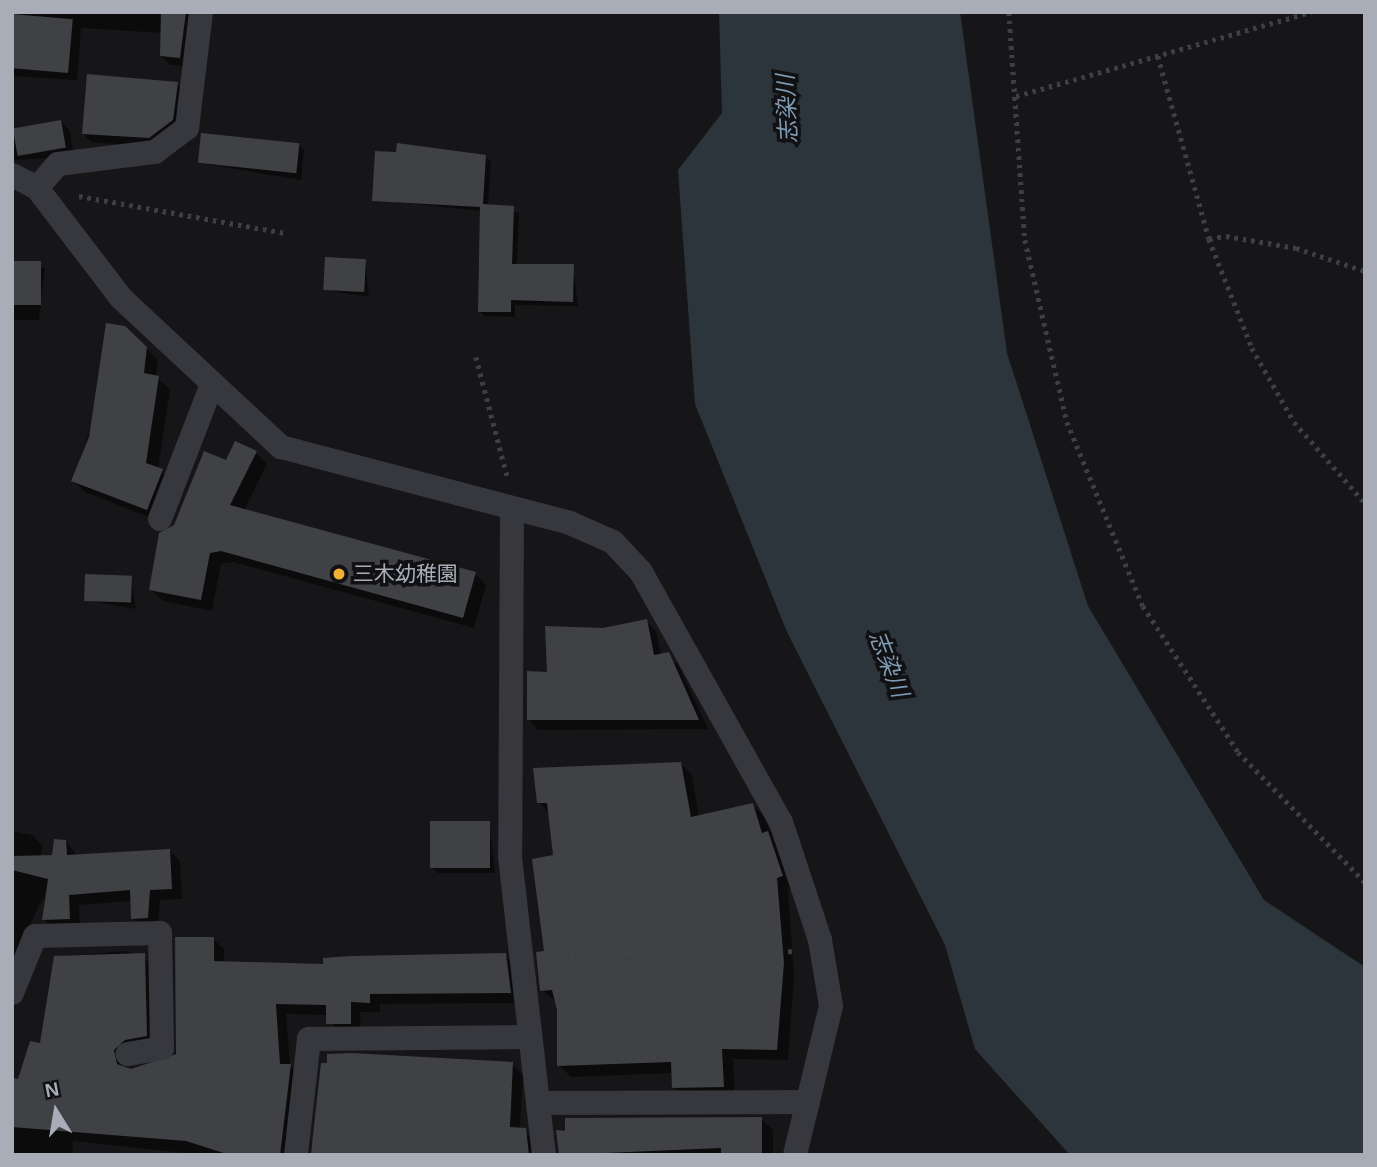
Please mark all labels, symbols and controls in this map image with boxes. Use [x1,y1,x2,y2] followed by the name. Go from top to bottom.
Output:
[771,74,803,144] water label: 志染川
[353,561,458,587] place label: 三木幼稚園
[331,566,347,582] marker: 三木幼稚園
[864,627,914,701] water label: 志染川
[21,1076,91,1146] north arrow
[43,1078,61,1102] text: N

